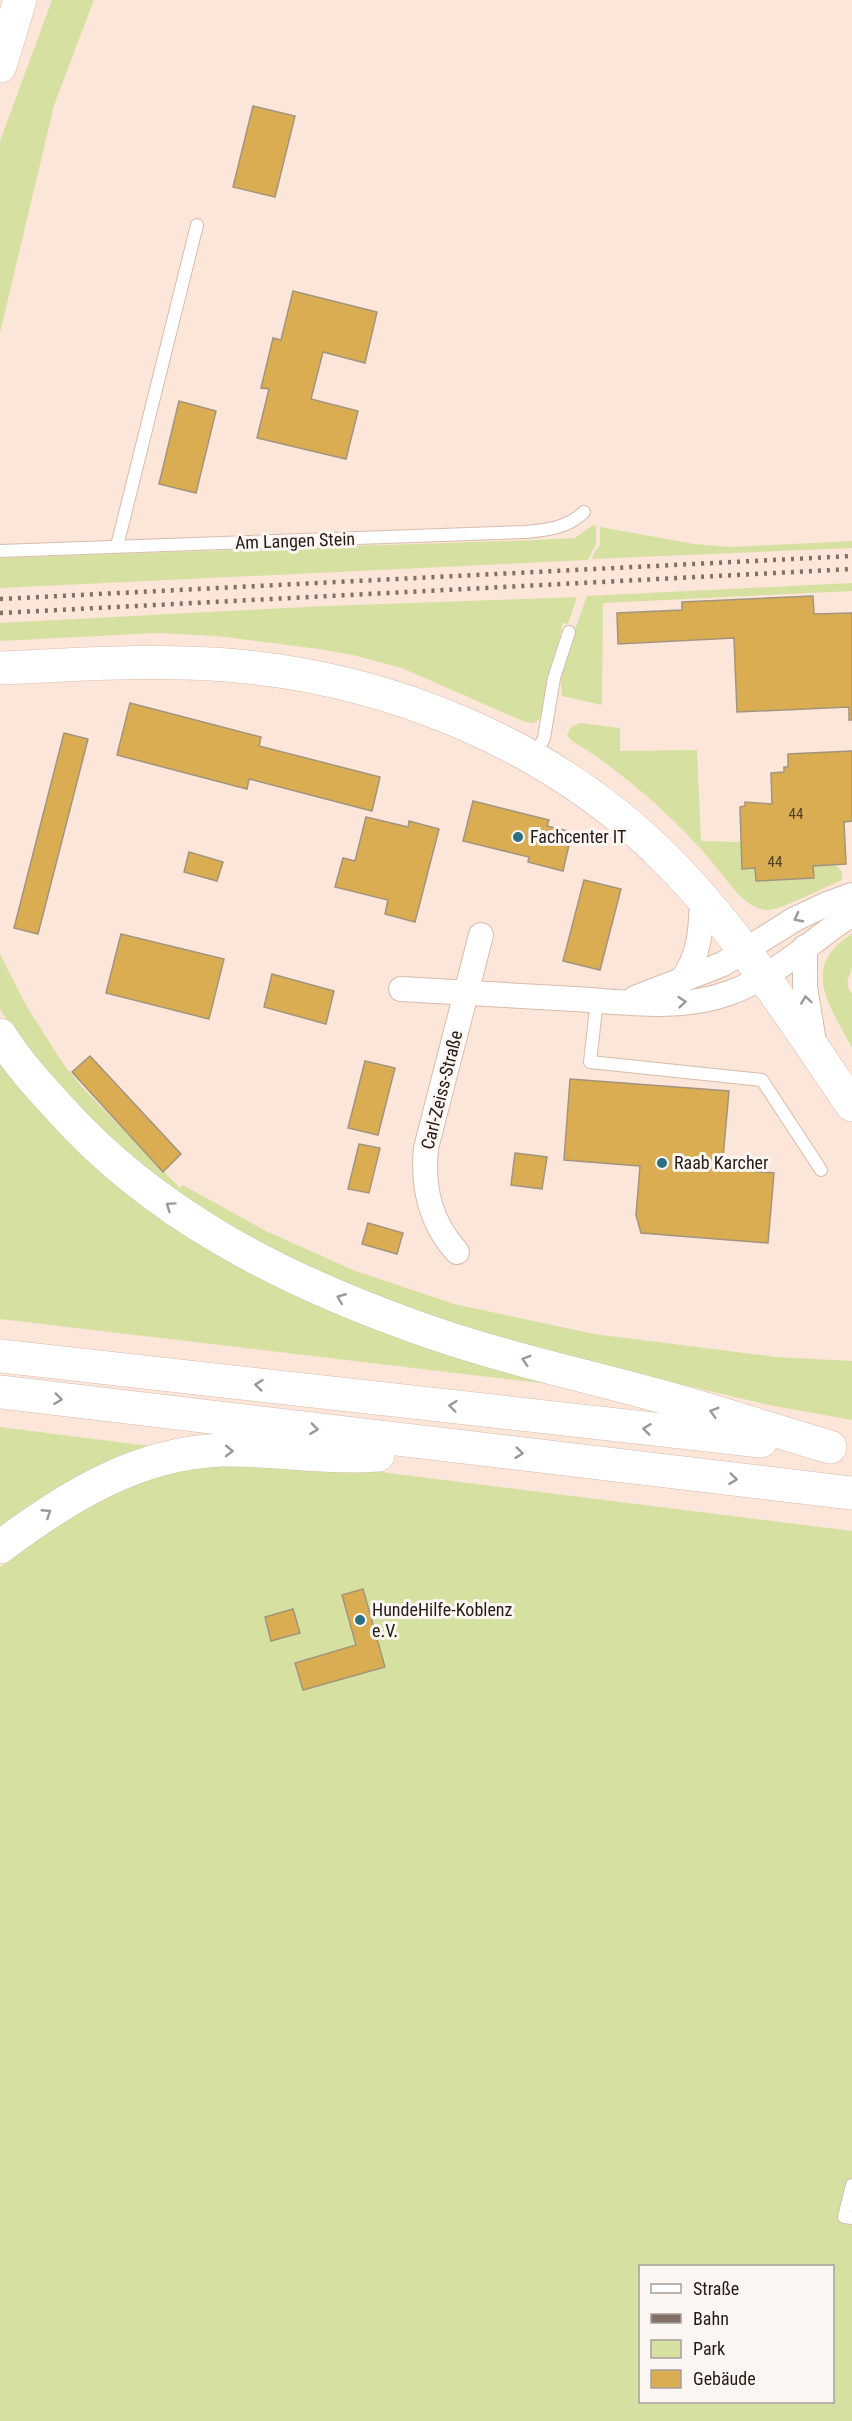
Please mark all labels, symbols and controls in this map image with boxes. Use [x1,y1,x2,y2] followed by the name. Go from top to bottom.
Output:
[235,528,355,553] street label: Am Langen Stein
[789,805,803,823] house number: 44
[530,826,626,847] place label: Fachcenter IT
[511,830,525,844] marker: Fachcenter IT
[768,853,782,871] house number: 44
[794,911,804,922] one-way arrow
[801,995,813,1005] one-way arrow
[677,996,686,1009] one-way arrow
[417,1028,466,1152] street label: Carl-Zeiss-Straße
[674,1152,769,1173] place label: Raab Karcher
[655,1156,669,1170] marker: Raab Karcher
[166,1202,177,1213] one-way arrow
[337,1293,348,1305] one-way arrow
[521,1355,532,1367] one-way arrow
[255,1379,264,1392] one-way arrow
[54,1392,63,1405] one-way arrow
[448,1400,458,1413] one-way arrow
[709,1407,720,1419] one-way arrow
[310,1422,319,1435] one-way arrow
[642,1423,651,1436] one-way arrow
[224,1445,233,1457] one-way arrow
[514,1446,524,1459] one-way arrow
[729,1472,738,1484] one-way arrow
[41,1509,52,1520] one-way arrow
[372,1599,513,1641] place label: HundeHilfe-Koblenz e.V.
[353,1613,367,1627] marker: HundeHilfe-Koblenz e.V.
[639,2265,834,2403] legend
[693,2278,739,2299] text: Straße
[693,2308,729,2329] text: Bahn
[693,2338,725,2359] text: Park
[693,2368,756,2389] text: Gebäude

